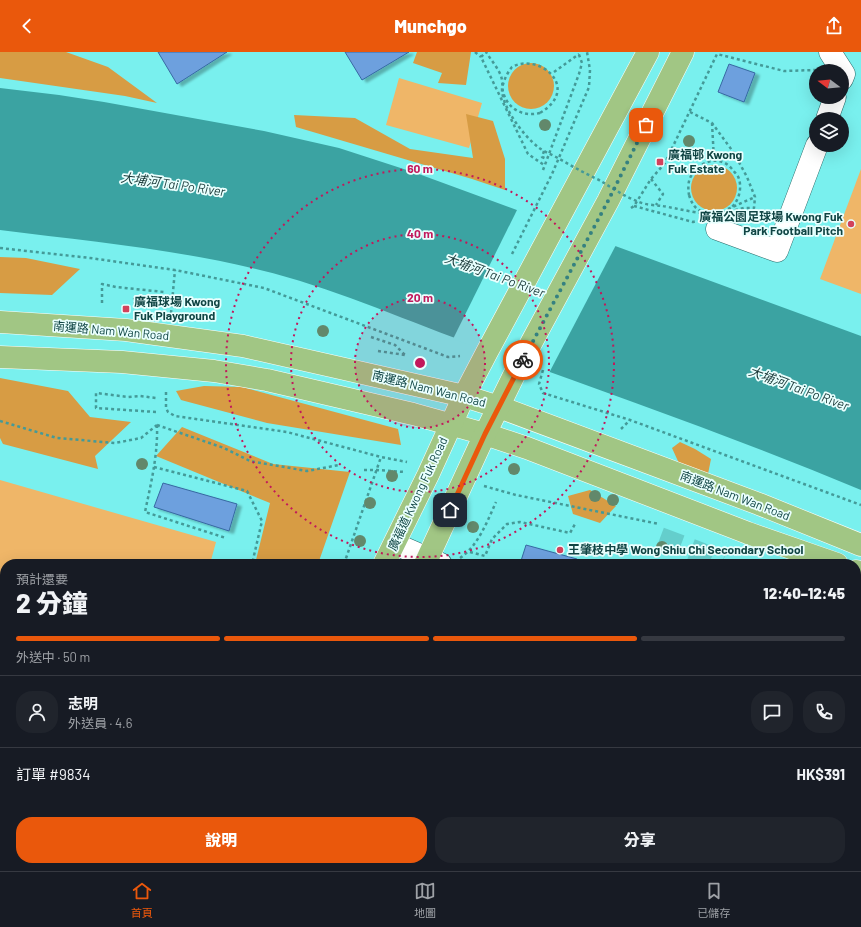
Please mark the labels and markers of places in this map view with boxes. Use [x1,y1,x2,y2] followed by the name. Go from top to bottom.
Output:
[629,108,663,142] pin
[668,147,743,175] place label: 廣福邨 Kwong Fuk Estate
[655,157,665,167] marker: 廣福邨 Kwong Fuk Estate
[699,209,844,237] place label: 廣福公園足球場 Kwong Fuk Park Football Pitch
[846,219,856,229] marker: 廣福公園足球場 Kwong Fuk Park Football Pitch
[134,294,221,322] place label: 廣福球場 Kwong Fuk Playground
[121,304,131,314] marker: 廣福球場 Kwong Fuk Playground
[413,356,427,370] centre of rings
[433,493,467,527] pin
[568,542,804,556] place label: 王肇枝中學 Wong Shiu Chi Secondary School
[555,545,565,555] marker: 王肇枝中學 Wong Shiu Chi Secondary School

